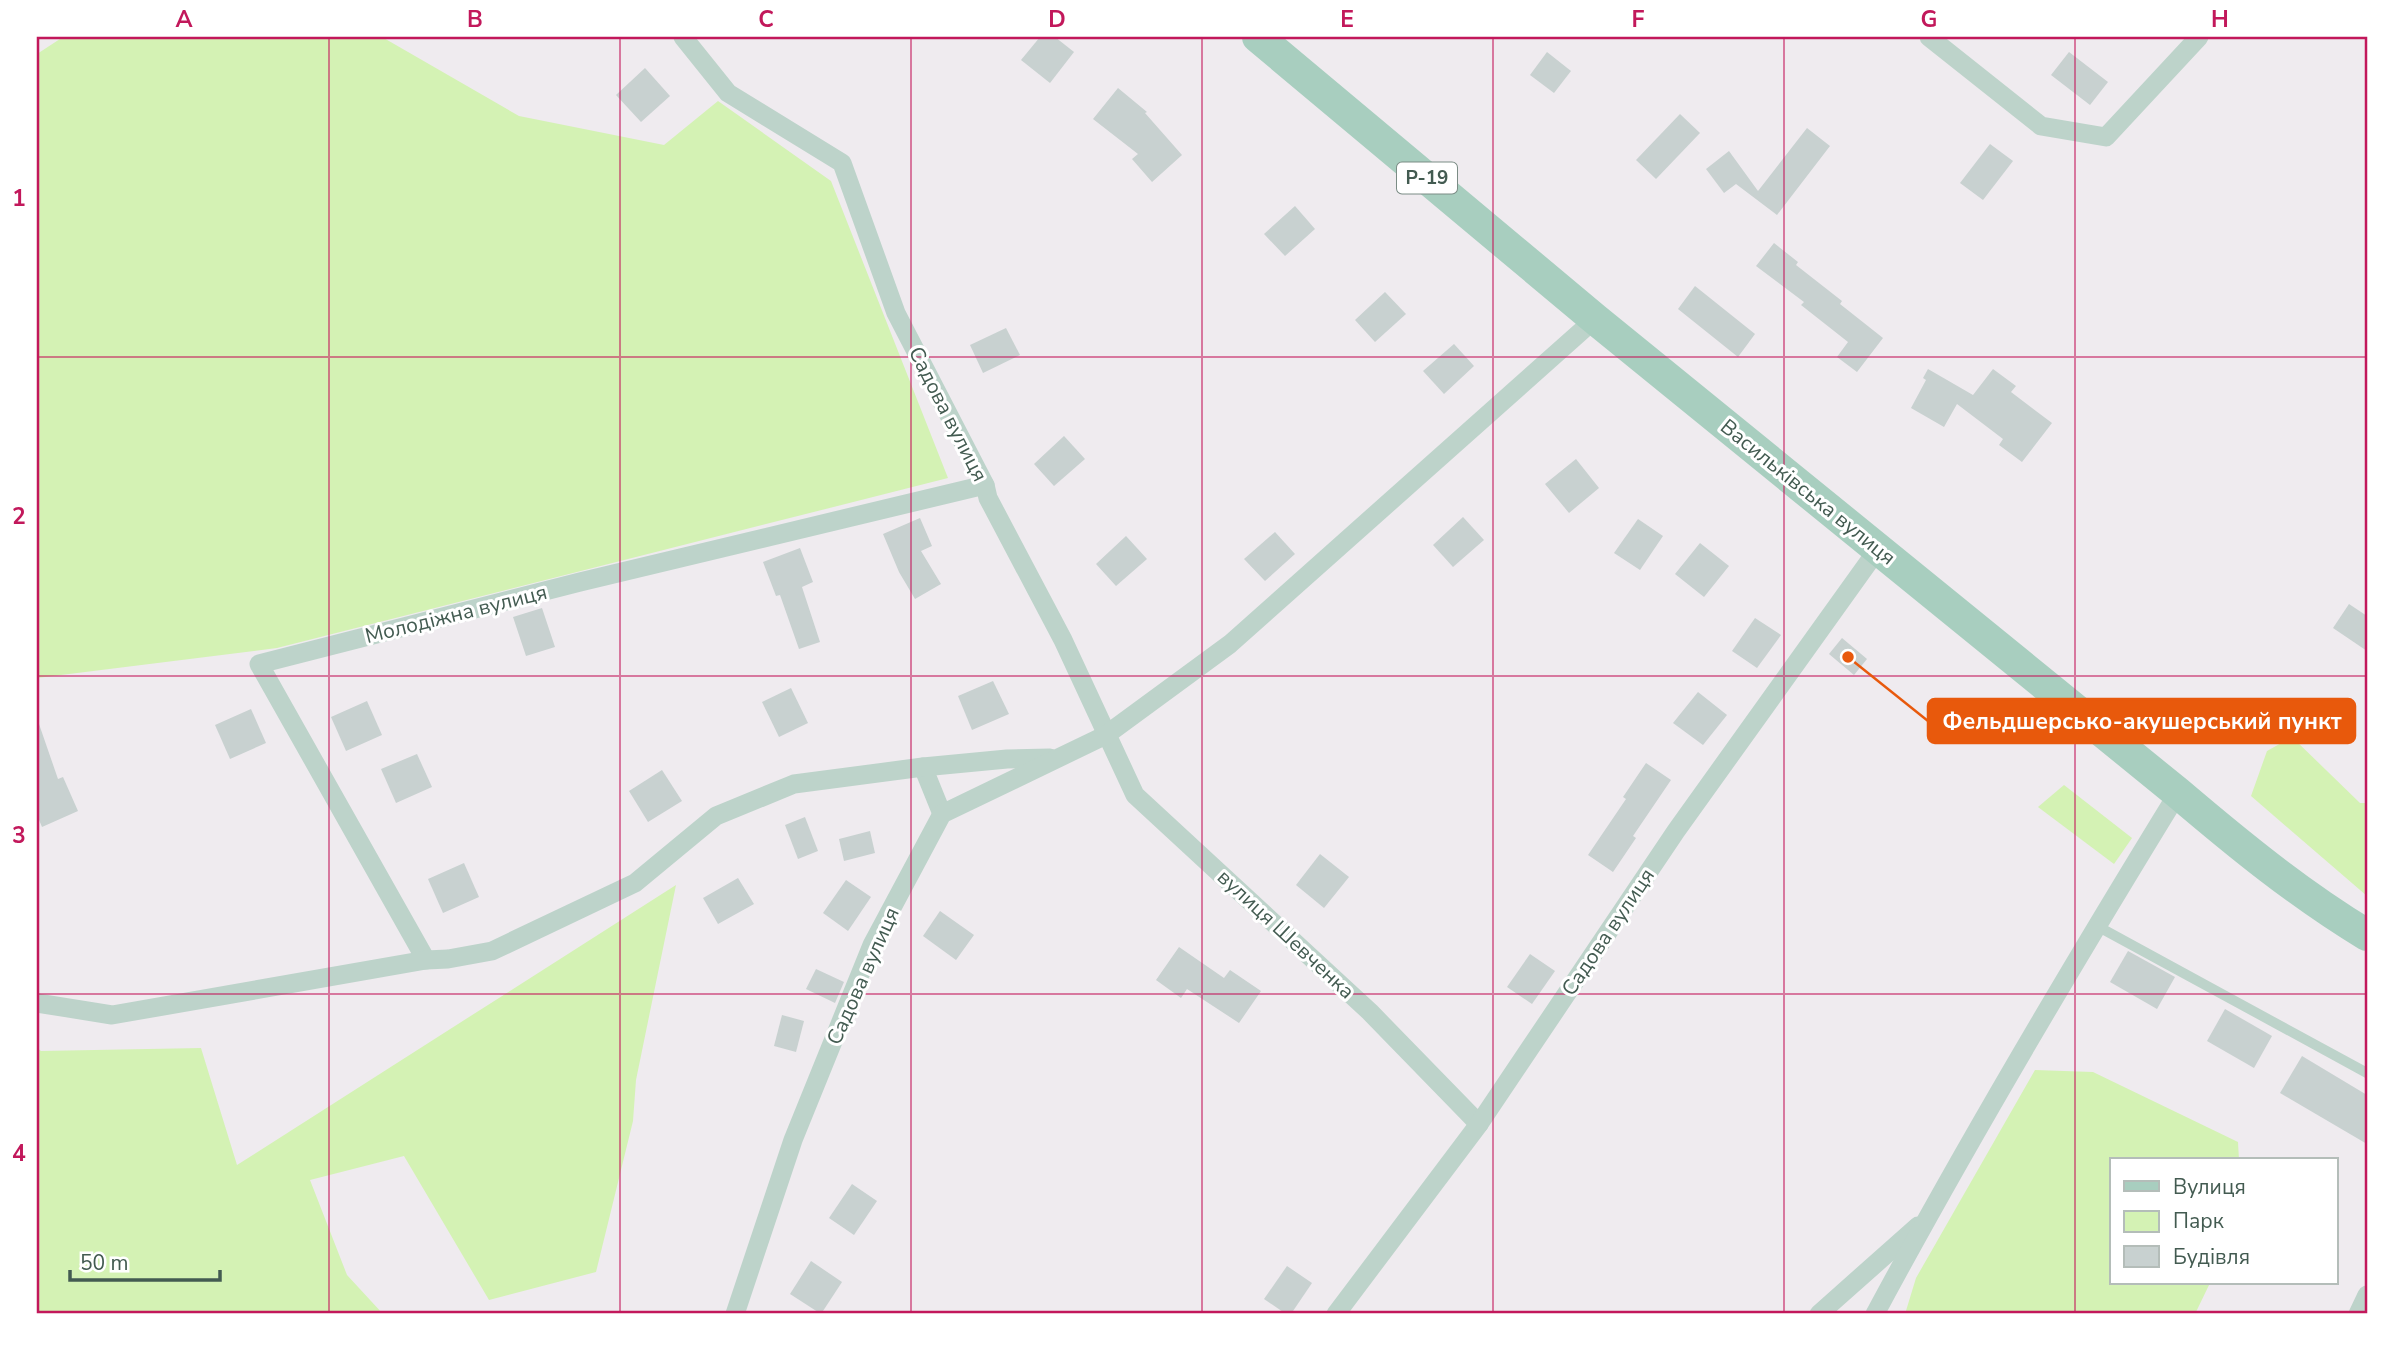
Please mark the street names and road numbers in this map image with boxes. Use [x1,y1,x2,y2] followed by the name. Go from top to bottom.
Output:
[1397,162,1457,194] road number: Р-19
[902,342,994,486] street label: Садова вулиця
[1715,413,1901,571] street label: Васильківська вулиця
[362,578,550,650] street label: Молодіжна вулиця
[1211,863,1361,1005] street label: вулиця Шевченка
[1555,863,1661,1001] street label: Садова вулиця
[820,903,906,1049] street label: Садова вулиця

